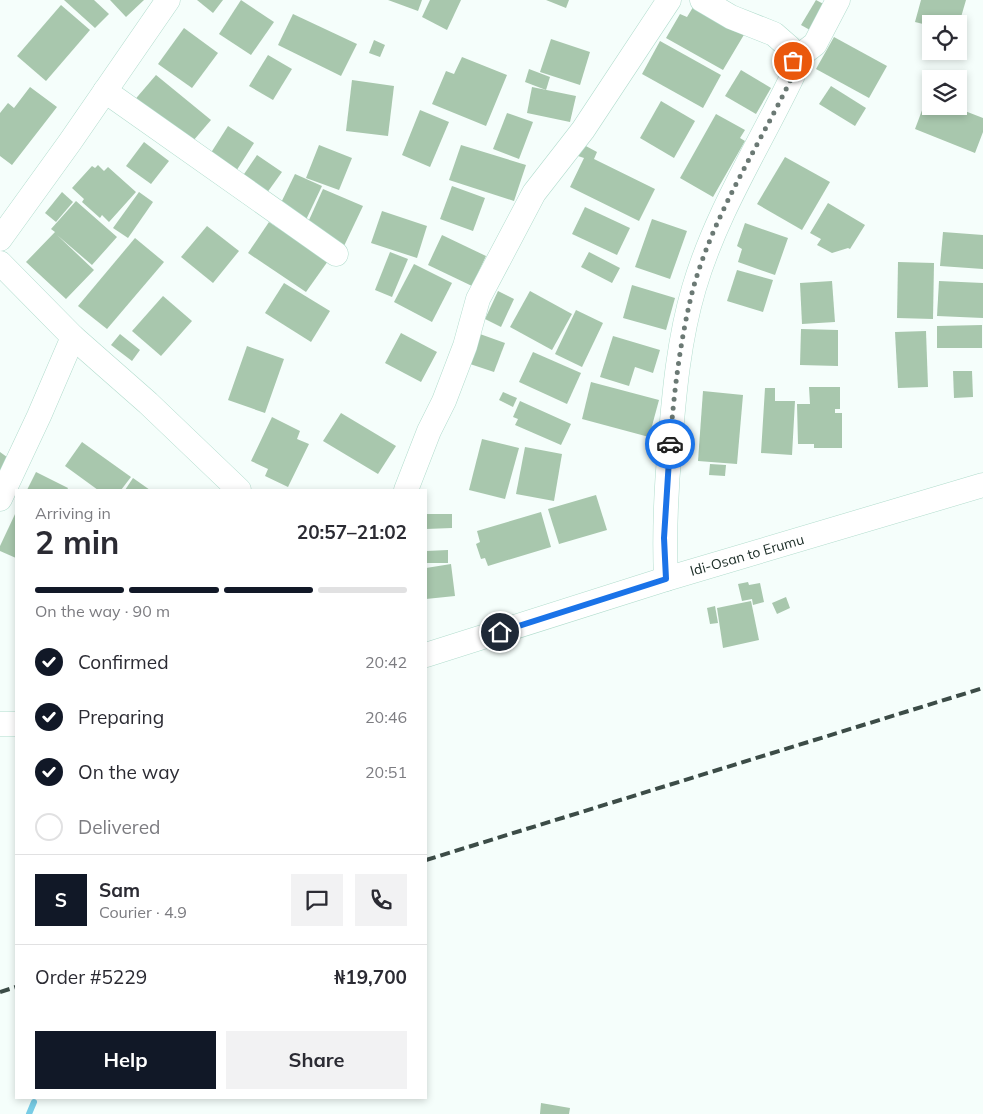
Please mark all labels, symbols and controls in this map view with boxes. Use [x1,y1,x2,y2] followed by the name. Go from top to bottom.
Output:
[922,15,967,115] map controls
[922,15,967,60] button: locate
[772,40,814,82] pin
[779,47,807,75] icon: bag
[922,70,967,115] button: layers
[645,419,695,469] courier
[656,430,684,458] icon: car
[35,503,111,523] text: Arriving in
[297,520,407,544] text: 20:57–21:02
[35,522,119,562] text: 2 min
[688,530,806,580] street label: Idi-Osan to Erumu
[35,601,170,621] text: On the way · 90 m
[479,611,521,653] pin
[486,618,514,646] icon: home
[35,648,63,676] icon: check
[78,650,169,674] text: Confirmed
[365,652,407,672] text: 20:42
[35,703,63,731] icon: check
[78,705,164,729] text: Preparing
[365,707,407,727] text: 20:46
[35,758,63,786] icon: check
[78,760,180,784] text: On the way
[365,762,407,782] text: 20:51
[78,815,160,839] text: Delivered
[291,874,343,926] button: chat
[355,874,407,926] button: phone
[99,878,140,902] text: Sam
[55,888,67,912] text: S
[99,902,187,922] text: Courier · 4.9
[35,965,147,989] text: Order #5229
[334,965,407,989] text: ₦19,700
[35,1031,216,1089] button: Help
[226,1031,407,1089] button: Share

